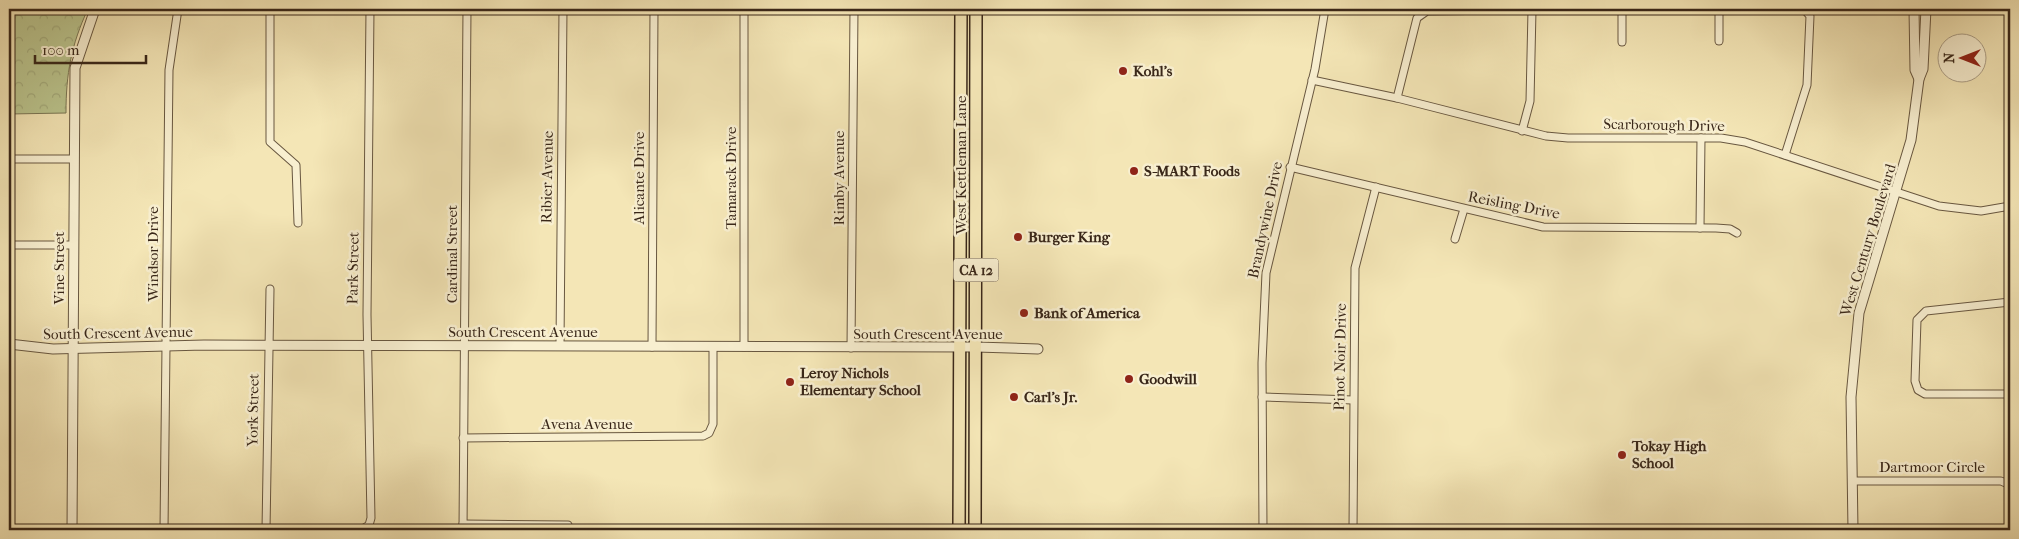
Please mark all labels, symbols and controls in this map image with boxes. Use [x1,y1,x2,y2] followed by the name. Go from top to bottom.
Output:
[35,32,146,64] scale bar
[1936,32,1986,82] north arrow
[42,41,80,59] text: 100 m
[1941,52,1958,63] text: N
[1133,62,1173,80] place label: Kohl's
[1117,65,1129,77] marker: Kohl's
[952,95,970,235] street label: West Kettleman Lane
[1603,115,1726,135] street label: Scarborough Drive
[722,126,740,229] street label: Tamarack Drive
[537,130,557,224] street label: Ribier Avenue
[830,130,848,225] street label: Rimby Avenue
[630,131,648,226] street label: Alicante Drive
[1244,159,1286,280] street label: Brandywine Drive
[1836,161,1900,319] street label: West Century Boulevard
[1144,162,1240,180] place label: S-MART Foods
[1128,165,1140,177] marker: S-MART Foods
[1467,187,1562,223] street label: Reisling Drive
[443,204,461,303] street label: Cardinal Street
[144,206,162,303] street label: Windsor Drive
[1028,228,1111,246] place label: Burger King
[50,231,68,306] street label: Vine Street
[343,231,363,304] street label: Park Street
[1012,231,1024,243] marker: Burger King
[954,258,998,282] road number: CA 12
[1330,303,1350,411] street label: Pinot Noir Drive
[1034,304,1141,322] place label: Bank of America
[1018,307,1030,319] marker: Bank of America
[43,323,193,343] street label: South Crescent Avenue
[448,323,598,341] street label: South Crescent Avenue
[853,325,1003,343] street label: South Crescent Avenue
[800,364,922,399] place label: Leroy Nichols Elementary School
[1139,370,1198,388] place label: Goodwill
[243,373,263,448] street label: York Street
[1123,373,1135,385] marker: Goodwill
[784,376,796,388] marker: Leroy Nichols Elementary School
[1024,388,1078,406] place label: Carl's Jr.
[1008,391,1020,403] marker: Carl's Jr.
[540,415,633,433] street label: Avena Avenue
[1631,437,1707,472] place label: Tokay High School
[1616,449,1628,461] marker: Tokay High School
[1879,458,1986,476] street label: Dartmoor Circle

